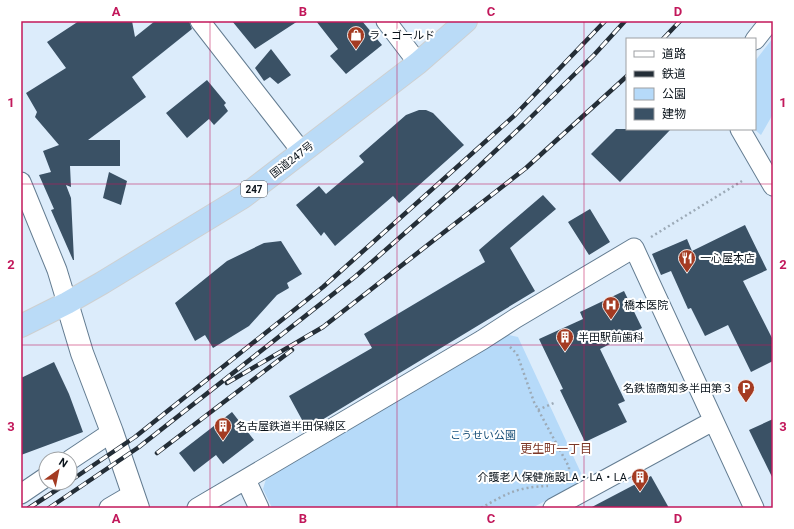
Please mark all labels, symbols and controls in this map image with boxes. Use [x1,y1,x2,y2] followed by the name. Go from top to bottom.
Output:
[112,4,121,19] text: A
[299,4,307,19] text: B
[487,4,496,19] text: C
[674,4,682,19] text: D
[346,25,366,50] shop icon: ラ・ゴールド
[369,29,435,42] place label: ラ・ゴールド
[626,38,756,130] legend
[662,47,686,61] text: 道路
[662,67,686,81] text: 鉄道
[662,87,686,101] text: 公園
[7,95,15,110] text: 1
[779,95,787,110] text: 1
[662,107,686,121] text: 建物
[268,139,316,181] street label: 国道247号
[241,181,267,197] road number: 247
[677,248,697,273] restaurant icon: 一心屋本店
[700,252,755,265] place label: 一心屋本店
[7,257,15,272] text: 2
[779,257,787,272] text: 2
[601,295,621,320] hospital icon: 橋本医院
[624,299,668,312] place label: 橋本医院
[555,327,575,352] building icon: 半田駅前歯科
[578,331,644,344] place label: 半田駅前歯科
[736,378,756,403] parking icon: 名鉄協商知多半田第３
[623,382,733,395] place label: 名鉄協商知多半田第３
[213,416,233,441] building icon: 名古屋鉄道半田保線区
[7,419,15,434] text: 3
[779,419,787,434] text: 3
[236,420,346,433] place label: 名古屋鉄道半田保線区
[450,429,516,442] park label: こうせい公園
[520,442,592,456] district label: 更生町一丁目
[38,451,78,491] north arrow
[56,455,70,471] text: N
[630,467,650,492] building icon: 介護老人保健施設LA・LA・LA
[477,471,628,484] place label: 介護老人保健施設LA・LA・LA
[112,511,121,526] text: A
[299,511,307,526] text: B
[487,511,496,526] text: C
[674,511,682,526] text: D

